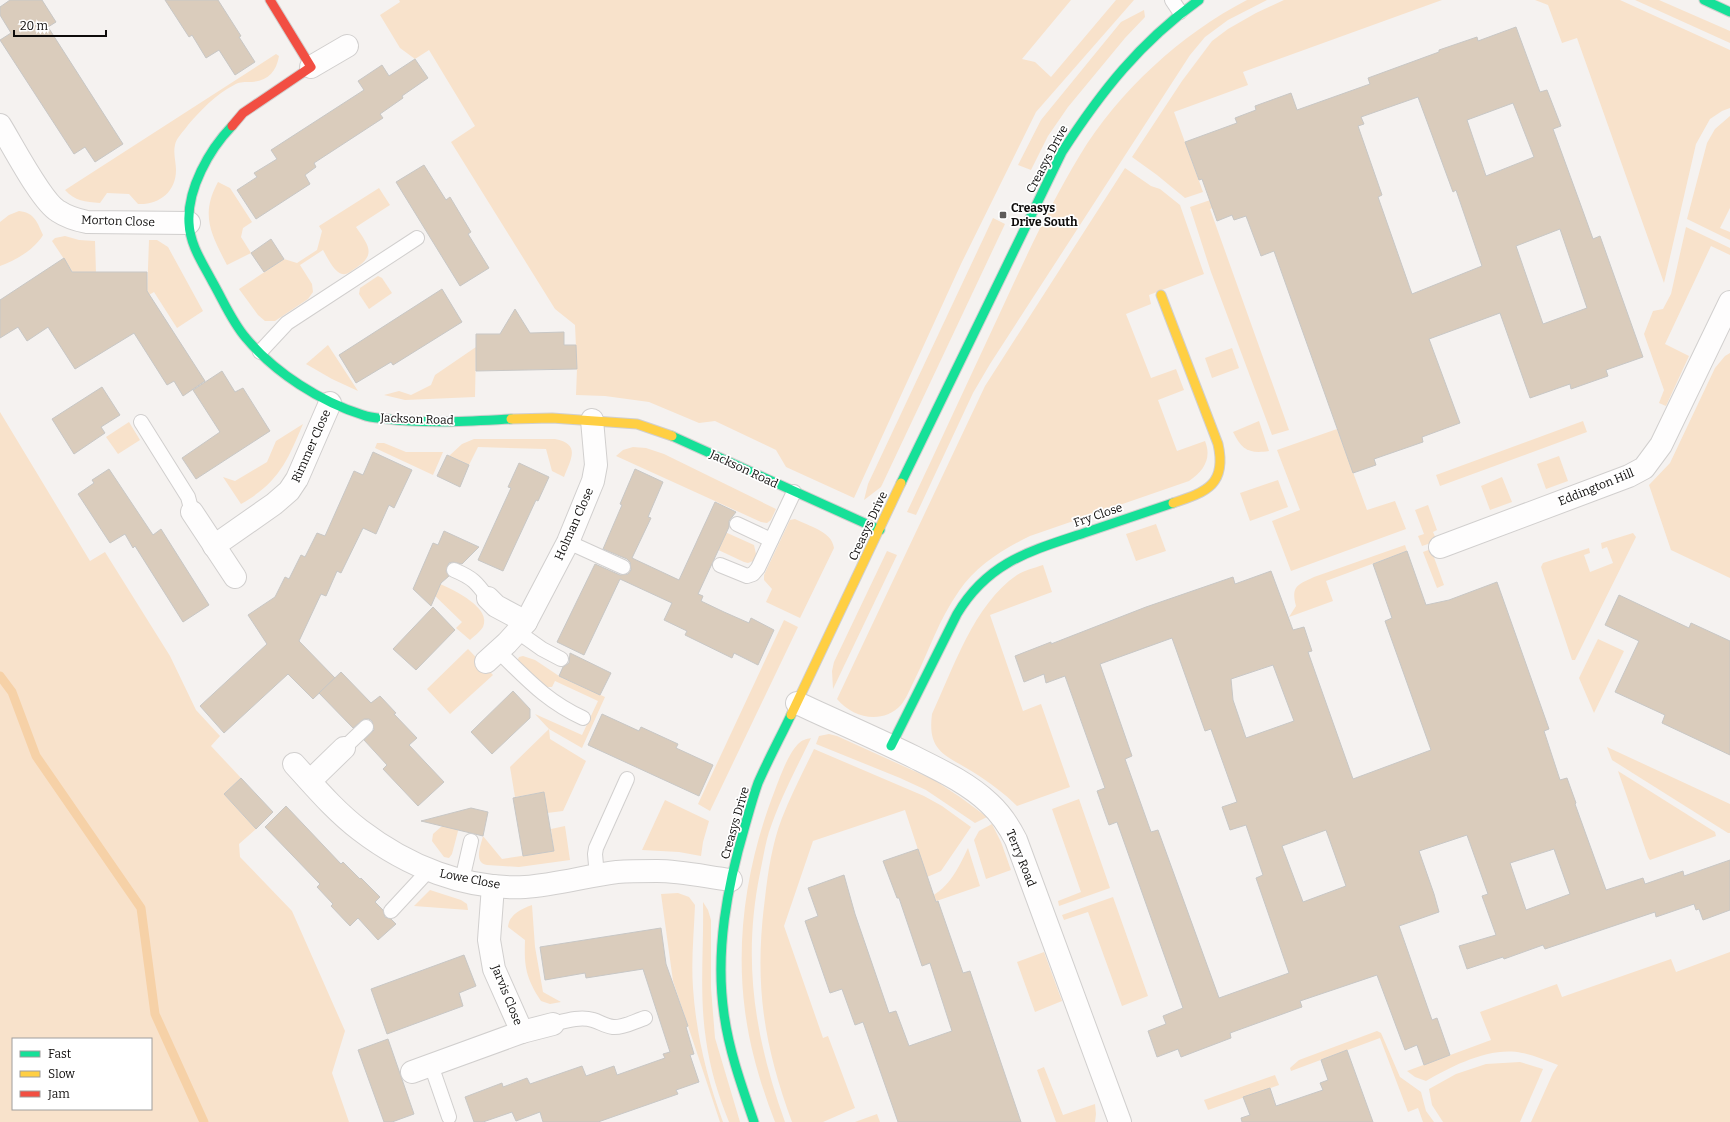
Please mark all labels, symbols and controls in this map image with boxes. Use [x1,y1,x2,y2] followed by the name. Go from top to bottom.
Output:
[14,12,106,38] scale bar
[20,19,49,33] text: 20 m
[1023,123,1071,195] street label: Creasys Drive
[1011,201,1078,229] place label: Creasys Drive South
[998,210,1008,220] marker: Creasys Drive South
[81,213,155,229] street label: Morton Close
[289,407,333,485] street label: Rimmer Close
[379,411,454,427] street label: Jackson Road
[707,447,780,491] street label: Jackson Road
[1556,465,1636,509] street label: Eddington Hill
[552,486,596,562] street label: Holman Close
[846,489,890,563] street label: Creasys Drive
[1072,500,1124,530] street label: Fry Close
[718,785,752,861] street label: Creasys Drive
[1003,827,1039,889] street label: Terry Road
[438,866,502,892] street label: Lowe Close
[488,962,525,1027] street label: Jarvis Close
[12,1038,152,1110] legend
[48,1047,72,1061] text: Fast
[48,1067,75,1081] text: Slow
[47,1087,70,1101] text: Jam

